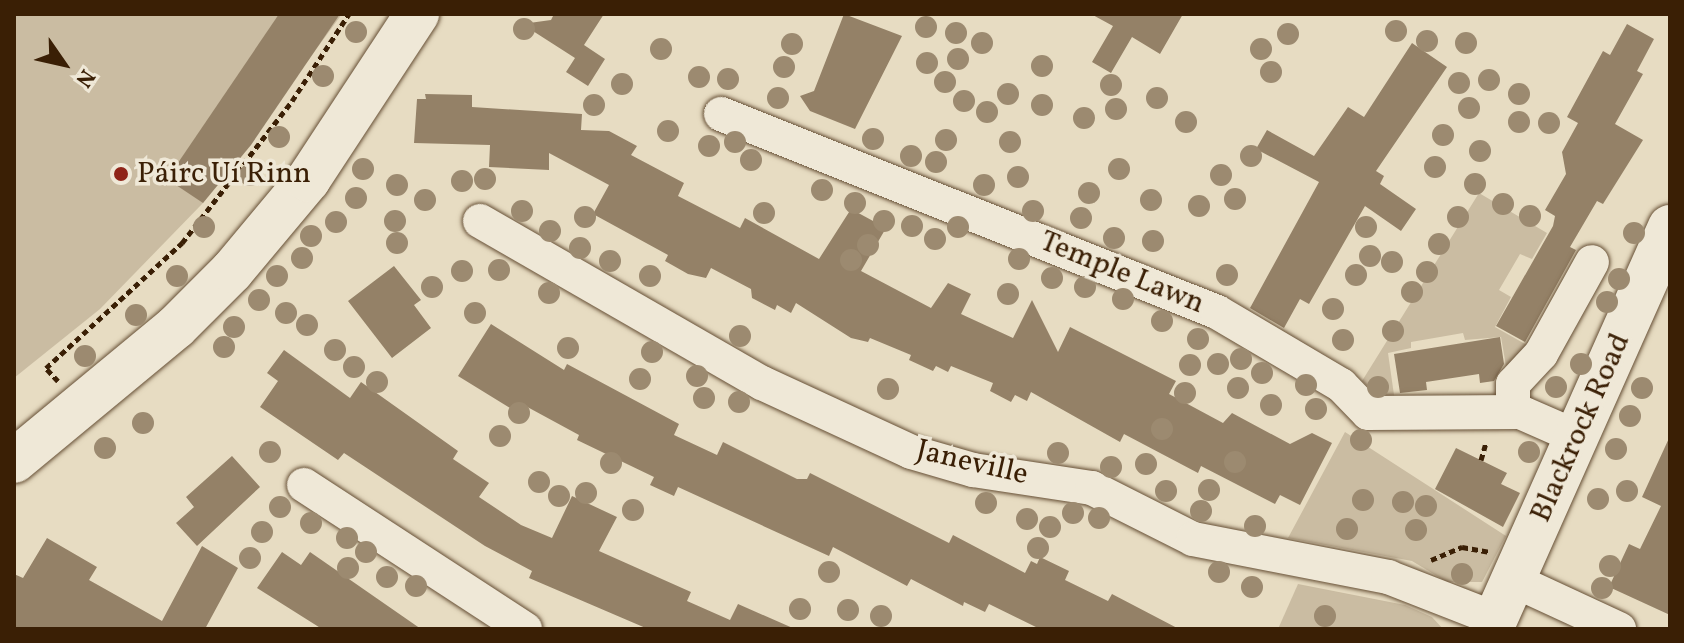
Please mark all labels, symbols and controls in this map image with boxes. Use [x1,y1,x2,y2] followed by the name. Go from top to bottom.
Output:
[24,24,104,104] north arrow
[67,62,102,93] text: N
[137,156,311,192] place label: Páirc Uí Rinn
[112,165,130,183] marker: Páirc Uí Rinn
[1034,224,1210,322] street label: Temple Lawn
[1523,328,1639,528] street label: Blackrock Road
[913,433,1031,493] street label: Janeville

